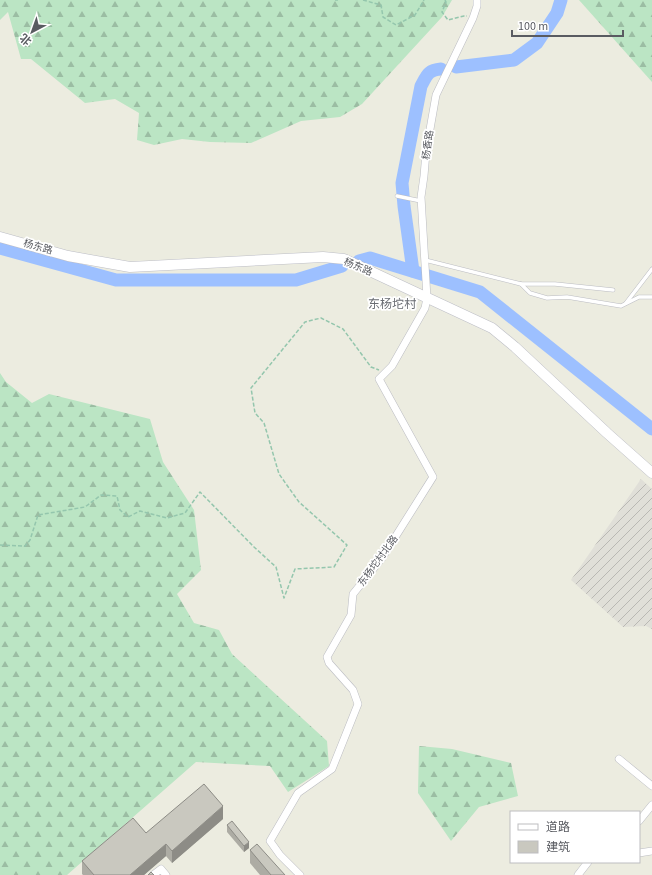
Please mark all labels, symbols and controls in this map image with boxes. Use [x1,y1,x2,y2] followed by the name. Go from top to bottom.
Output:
[12,12,52,52] north arrow
[512,12,623,38] scale bar
[518,18,548,35] text: 100 m
[17,30,35,48] text: 北
[419,129,437,161] street label: 杨香路
[22,236,54,258] street label: 杨东路
[341,255,375,279] street label: 杨东路
[368,296,417,313] district label: 东杨坨村
[355,533,401,589] street label: 东杨坨村北路
[510,811,640,863] legend
[546,819,570,836] text: 道路
[546,839,570,856] text: 建筑

